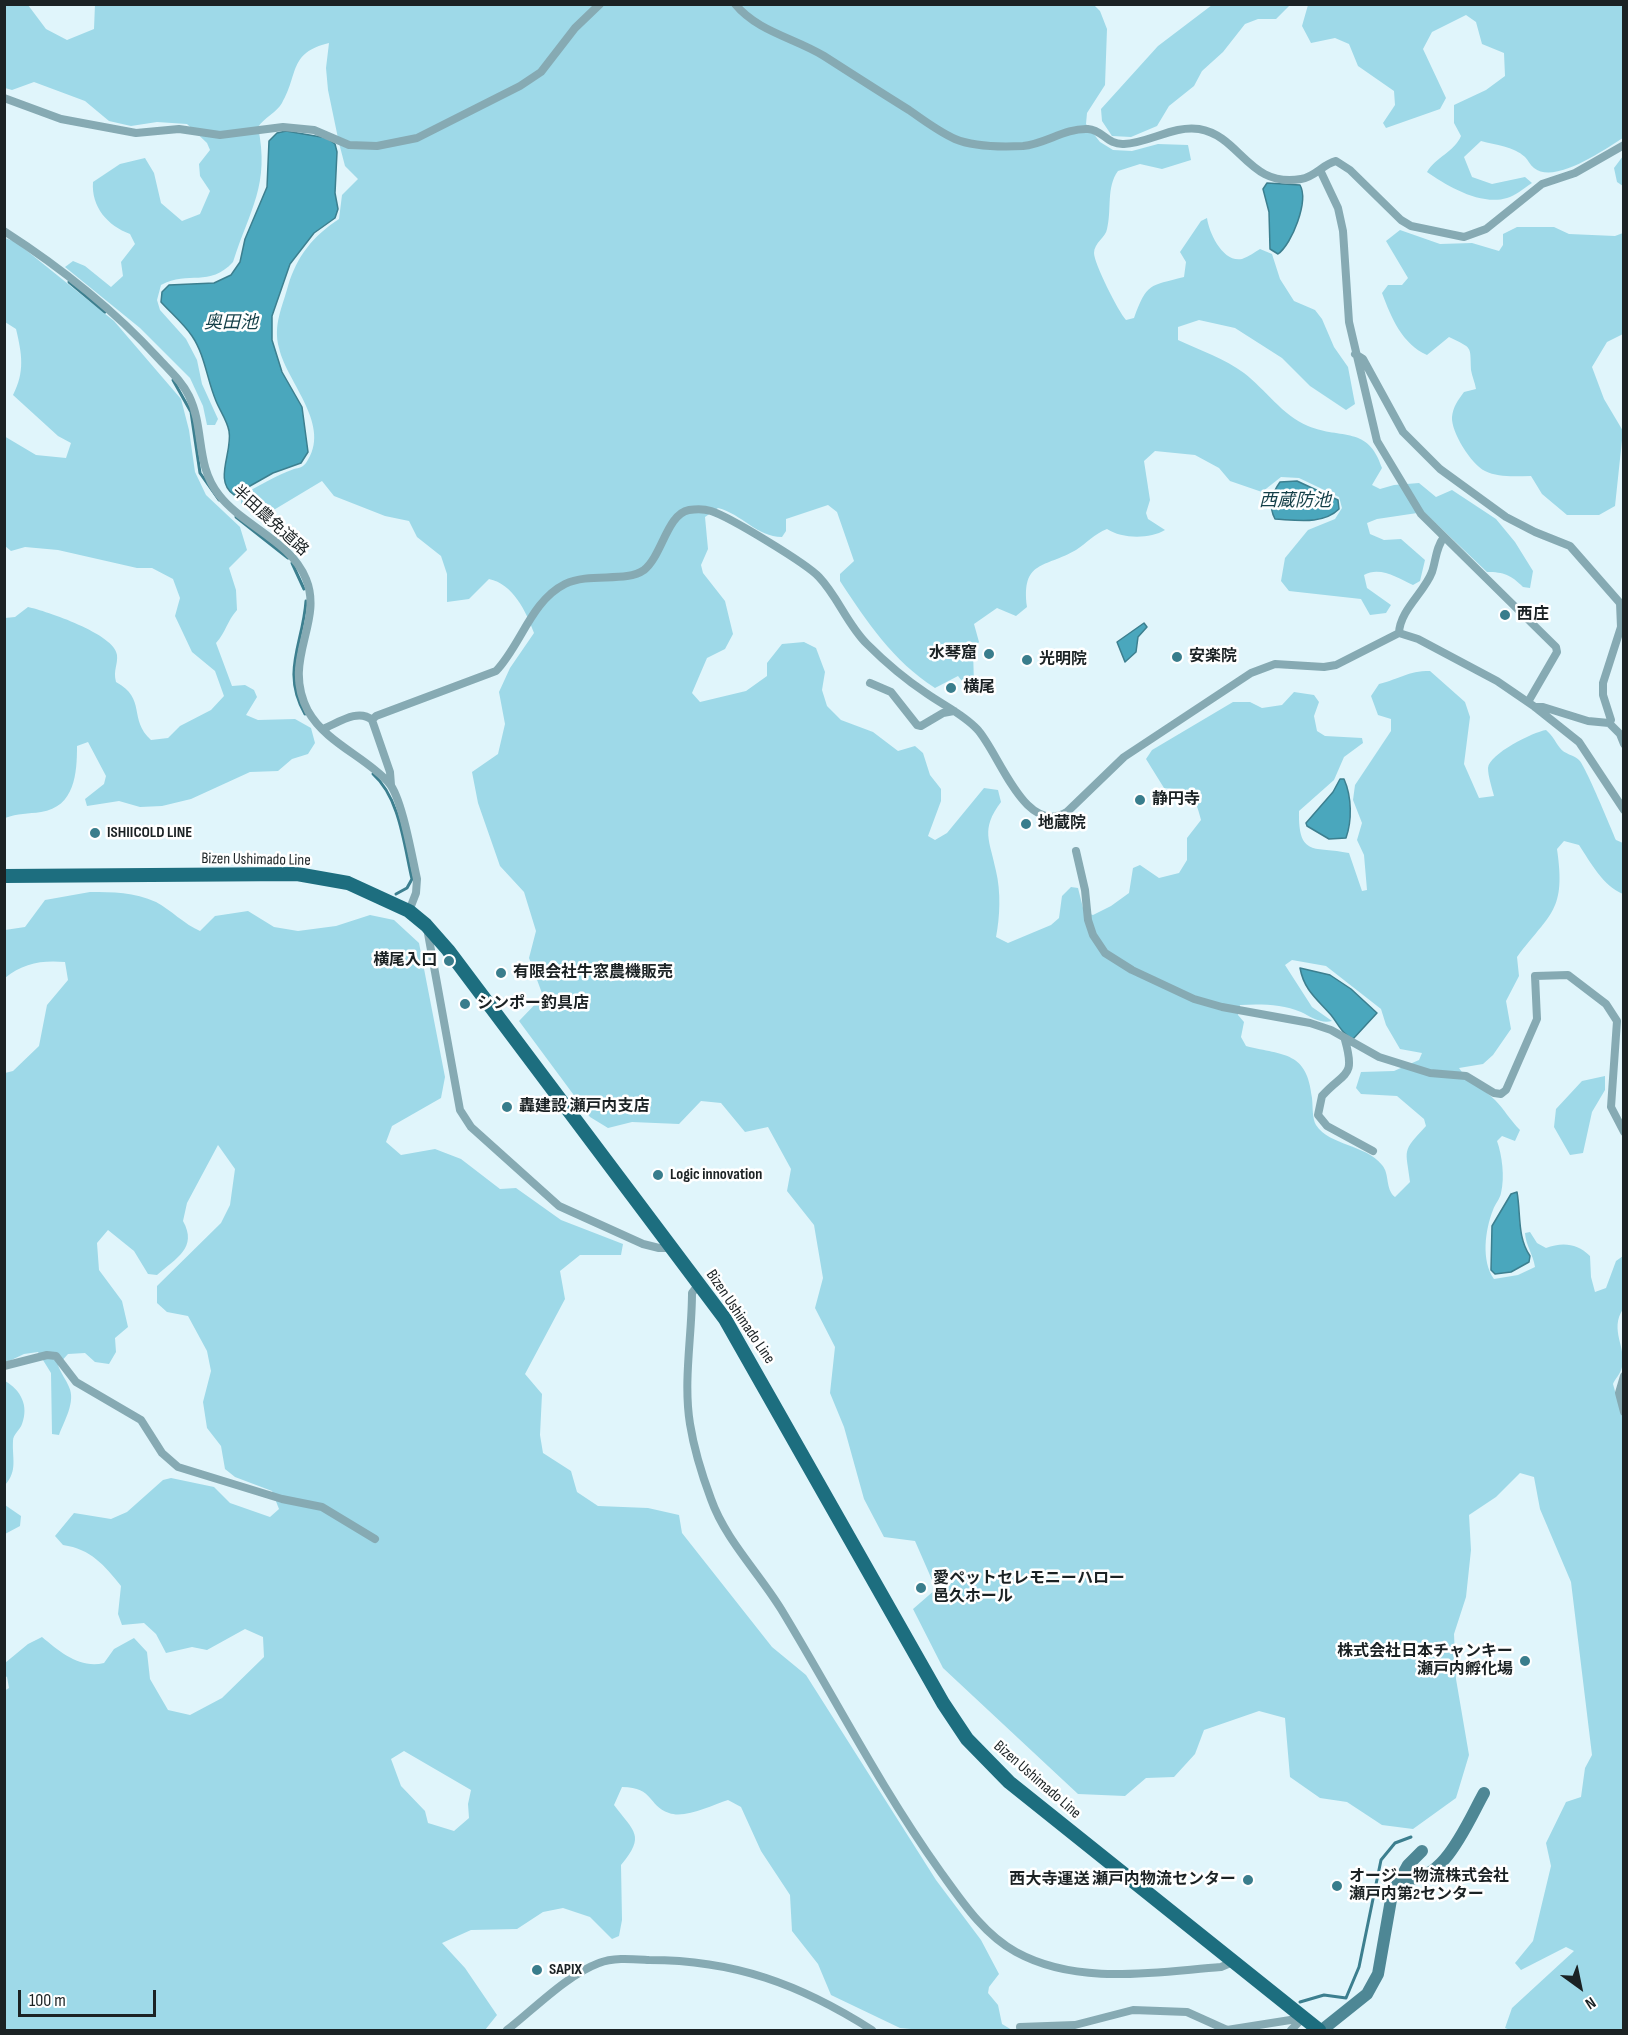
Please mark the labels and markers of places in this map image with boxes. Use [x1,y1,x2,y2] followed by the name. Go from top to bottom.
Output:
[1517,605,1549,625] place label: 西庄
[1498,608,1512,622] marker: 西庄
[929,644,977,664] place label: 水琴窟
[982,647,996,661] marker: 水琴窟
[1189,647,1237,667] place label: 安楽院
[1039,650,1087,670] place label: 光明院
[1170,650,1184,664] marker: 安楽院
[1020,653,1034,667] marker: 光明院
[963,678,995,698] place label: 横尾
[944,681,958,695] marker: 横尾
[1152,790,1200,810] place label: 静円寺
[1133,793,1147,807] marker: 静円寺
[1038,814,1086,834] place label: 地蔵院
[1019,817,1033,831] marker: 地蔵院
[107,823,192,843] place label: ISHIICOLD LINE
[88,826,102,840] marker: ISHIICOLD LINE
[373,951,437,971] place label: 横尾入口
[442,954,456,968] marker: 横尾入口
[513,963,673,983] place label: 有限会社牛窓農機販売
[494,966,508,980] marker: 有限会社牛窓農機販売
[477,994,589,1014] place label: シンポー釣具店
[458,997,472,1011] marker: シンポー釣具店
[519,1097,649,1117] place label: 轟建設 瀬戸内支店
[500,1100,514,1114] marker: 轟建設 瀬戸内支店
[670,1165,762,1185] place label: Logic innovation
[651,1168,665,1182] marker: Logic innovation
[933,1569,1125,1607] place label: 愛ペットセレモニーハロー 邑久ホール
[914,1581,928,1595] marker: 愛ペットセレモニーハロー 邑久ホール
[1337,1642,1513,1680] place label: 株式会社日本チャンキー 瀬戸内孵化場
[1518,1654,1532,1668] marker: 株式会社日本チャンキー 瀬戸内孵化場
[1349,1867,1509,1905] place label: オージー物流株式会社 瀬戸内第2センター
[1010,1870,1236,1890] place label: 西大寺運送 瀬戸内物流センター
[1241,1873,1255,1887] marker: 西大寺運送 瀬戸内物流センター
[1330,1879,1344,1893] marker: オージー物流株式会社 瀬戸内第2センター
[549,1960,582,1980] place label: SAPIX
[530,1963,544,1977] marker: SAPIX

